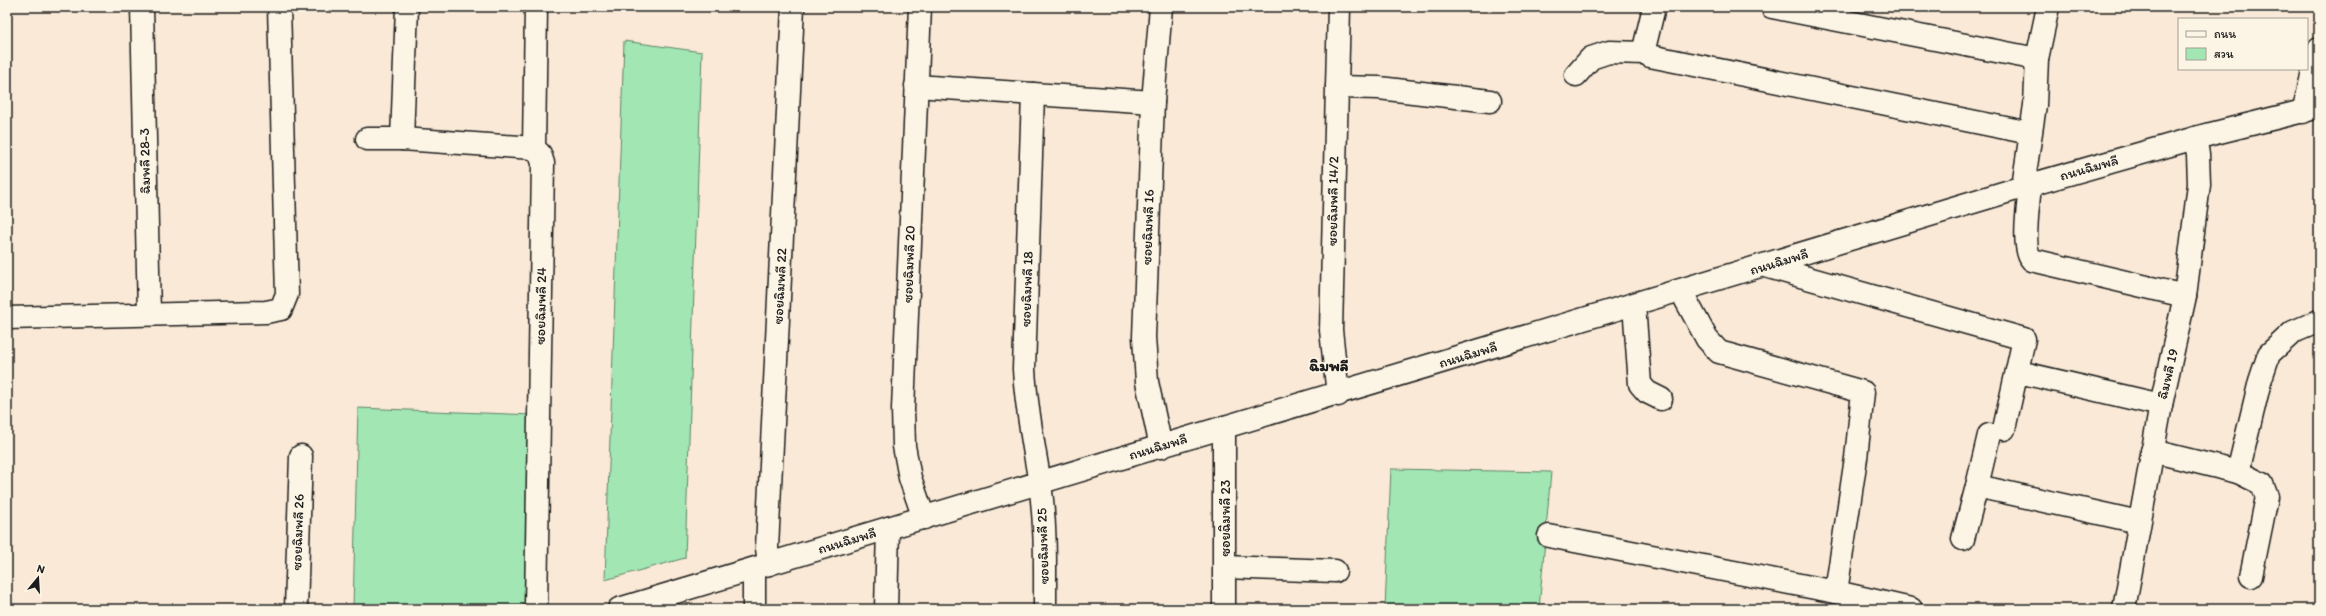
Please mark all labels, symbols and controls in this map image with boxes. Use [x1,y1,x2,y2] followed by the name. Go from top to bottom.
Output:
[2178,18,2308,70] legend
[2214,27,2236,41] text: ถนน
[2214,47,2234,61] text: สวน
[136,127,154,194] street label: ฉิมพลี 28-3
[2058,152,2120,184] street label: ถนนฉิมพลี
[1324,155,1342,246] street label: ซอยฉิมพลี 14/2
[1138,189,1158,265] street label: ซอยฉิมพลี 16
[899,225,919,303] street label: ซอยฉิมพลี 20
[1748,245,1810,279] street label: ถนนฉิมพลี
[770,247,791,325] street label: ซอยฉิมพลี 22
[1017,250,1037,327] street label: ซอยฉิมพลี 18
[532,267,550,345] street label: ซอยฉิมพลี 24
[1437,338,1499,372] street label: ถนนฉิมพลี
[2154,347,2182,401] street label: ฉิมพลี 19
[1309,356,1349,375] district label: ฉิมพลี
[1127,430,1189,464] street label: ถนนฉิมพลี
[1217,479,1234,556] street label: ซอยฉิมพลี 23
[288,493,308,571] street label: ซอยฉิมพลี 26
[1033,507,1053,585] street label: ซอยฉิมพลี 25
[816,524,878,558] street label: ถนนฉิมพลี
[18,558,58,598] north arrow
[35,562,46,576] text: N

